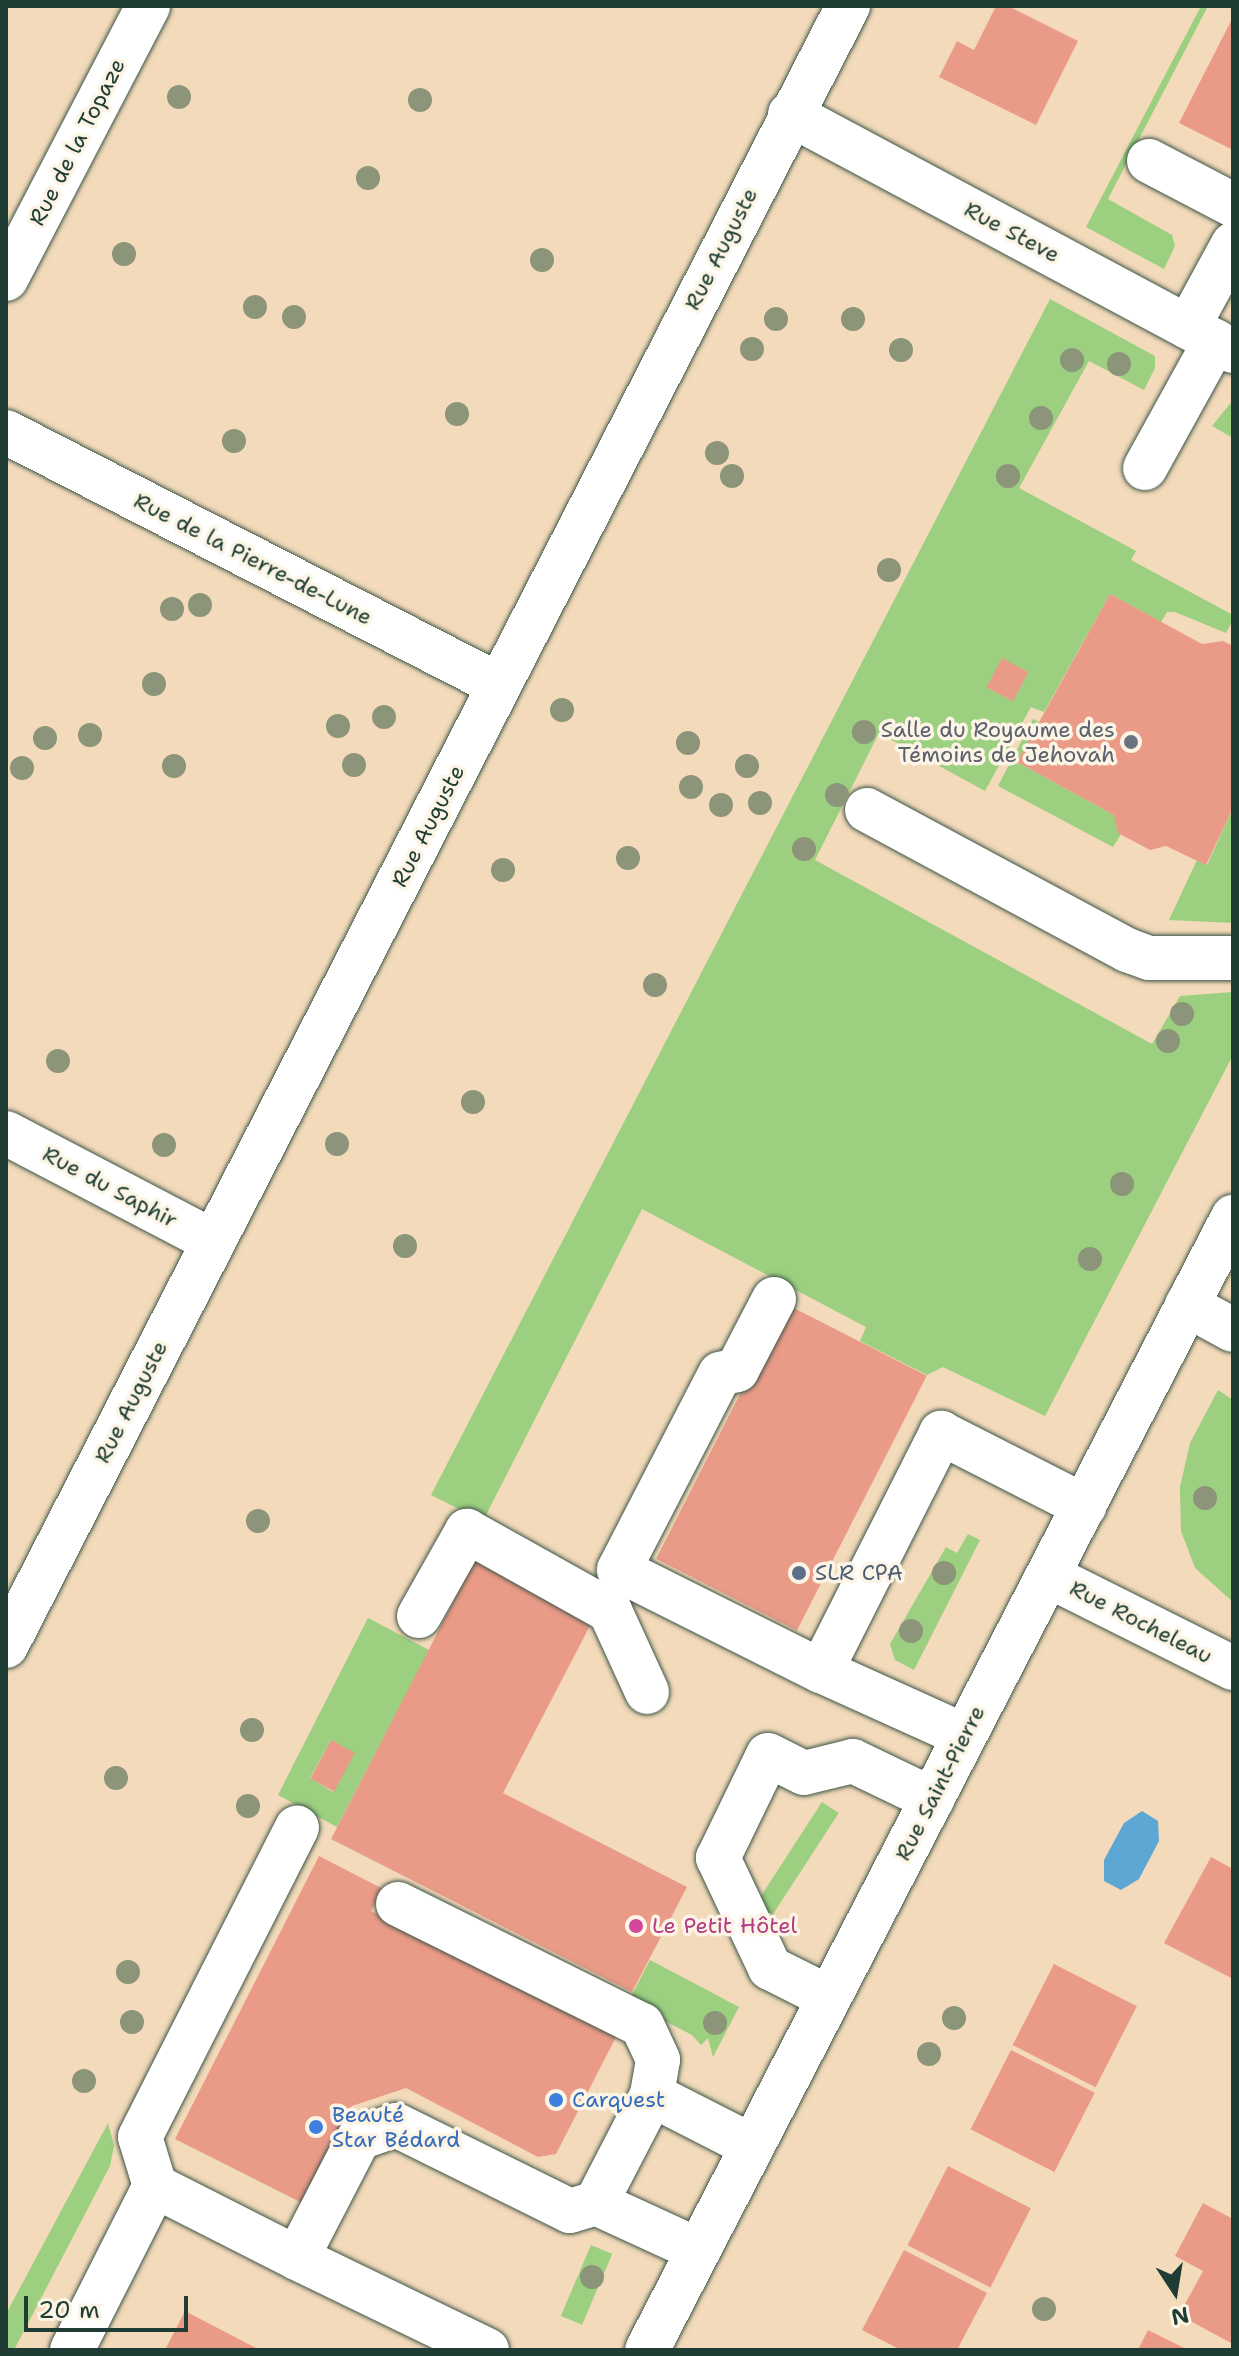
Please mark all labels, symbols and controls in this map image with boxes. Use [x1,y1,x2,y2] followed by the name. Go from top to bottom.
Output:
[23,54,131,230] street label: Rue de la Topaze
[679,184,763,314] street label: Rue Auguste
[960,196,1064,268] street label: Rue Steve
[129,487,377,631] street label: Rue de la Pierre-de-Lune
[881,716,1115,768] place label: Salle du Royaume des Témoins de Jehovah
[1122,733,1140,751] marker: Salle du Royaume des Témoins de Jehovah
[386,761,470,891] street label: Rue Auguste
[38,1140,182,1234] street label: Rue du Saphir
[89,1337,173,1467] street label: Rue Auguste
[815,1560,903,1586] place label: SLR CPA
[790,1564,808,1582] marker: SLR CPA
[1065,1575,1217,1669] street label: Rue Rocheleau
[890,1701,990,1865] street label: Rue Saint-Pierre
[652,1913,797,1939] place label: Le Petit Hôtel
[627,1917,645,1935] marker: Le Petit Hôtel
[572,2087,665,2113] place label: Carquest
[547,2091,565,2109] marker: Carquest
[332,2101,460,2152] place label: Beauté Star Bédard
[307,2118,325,2136] marker: Beauté Star Bédard
[1135,2252,1215,2332] north arrow
[28,2280,192,2330] scale bar
[38,2294,100,2326] text: 20 m
[1169,2300,1192,2332] text: N

